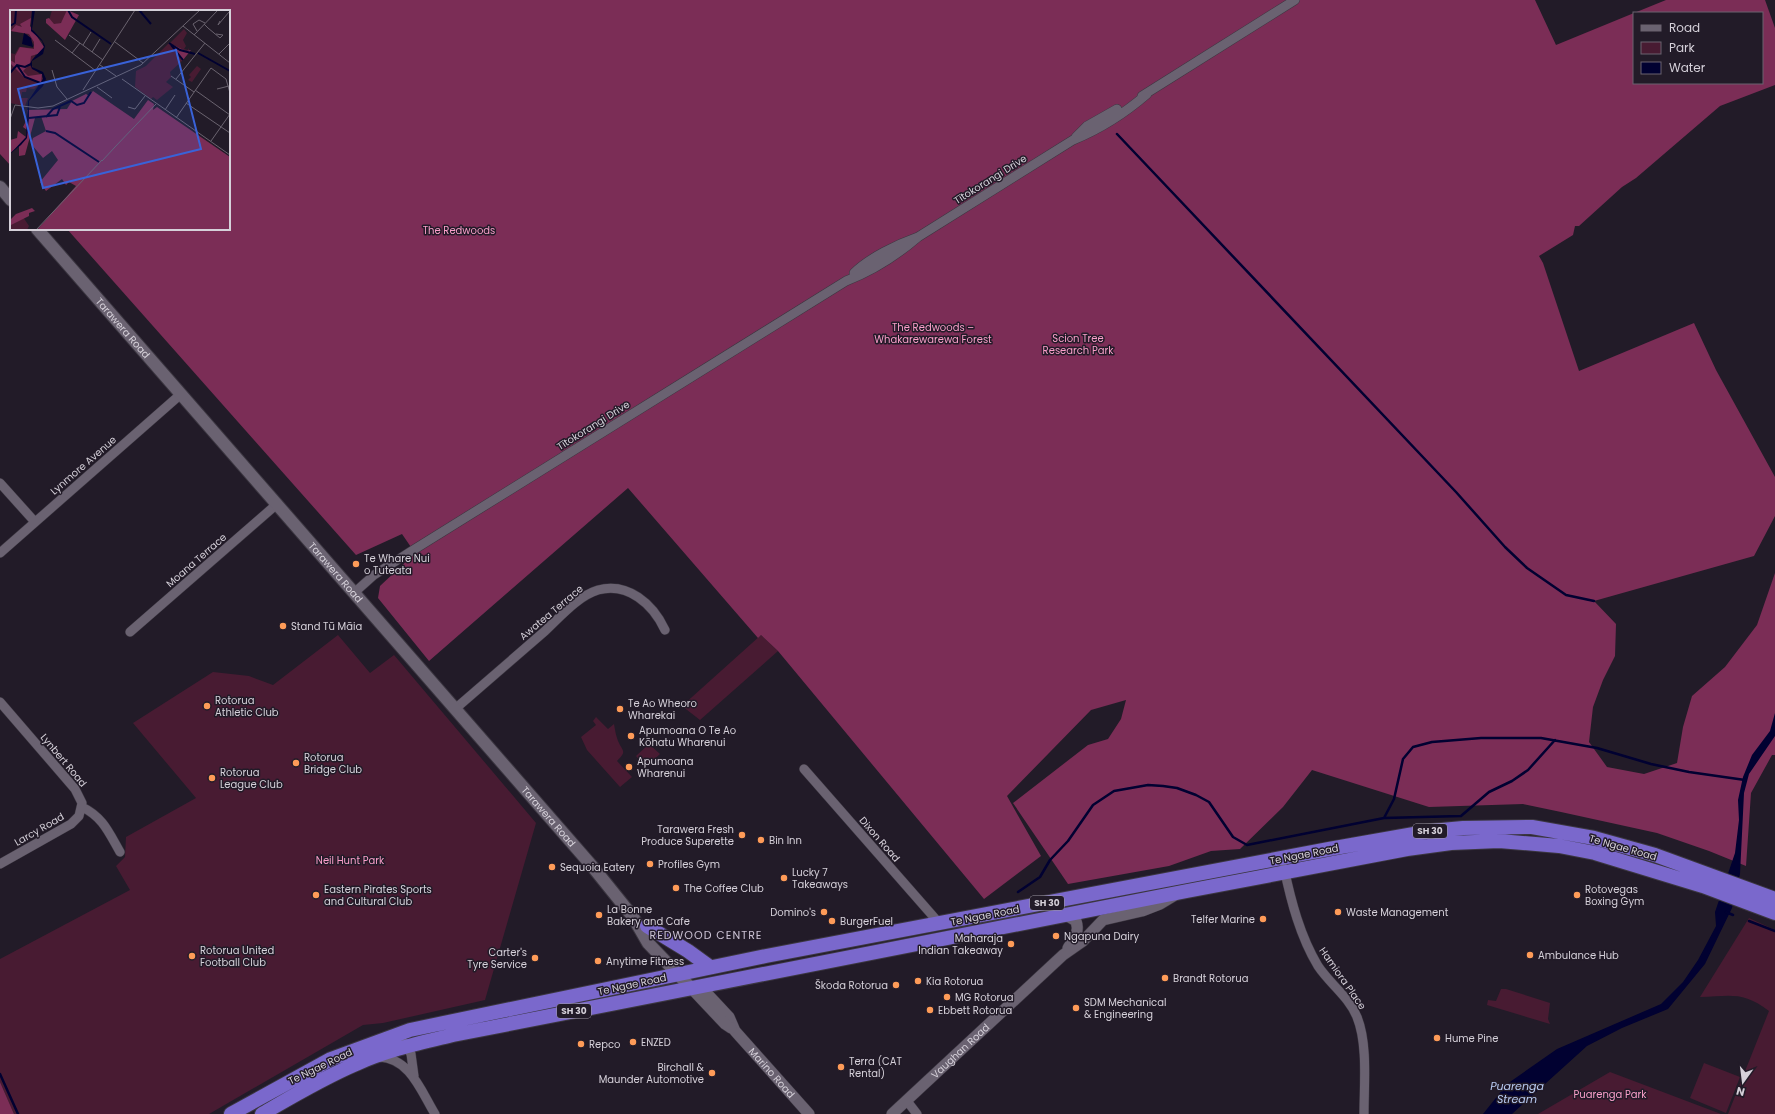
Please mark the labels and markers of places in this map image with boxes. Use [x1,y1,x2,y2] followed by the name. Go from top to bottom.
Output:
[364,551,430,578] place label: Te Whare Nui o Tuteata
[351,559,361,569] marker: Te Whare Nui o Tuteata
[291,619,362,634] place label: Stand Tū Māia
[278,621,288,631] marker: Stand Tū Māia
[215,693,279,720] place label: Rotorua Athletic Club
[628,696,697,723] place label: Te Ao Wheoro Wharekai
[202,701,212,711] marker: Rotorua Athletic Club
[615,704,625,714] marker: Te Ao Wheoro Wharekai
[639,723,736,750] place label: Apumoana O Te Ao Kōhatu Wharenui
[626,731,636,741] marker: Apumoana O Te Ao Kōhatu Wharenui
[304,750,362,777] place label: Rotorua Bridge Club
[637,754,694,781] place label: Apumoana Wharenui
[291,758,301,768] marker: Rotorua Bridge Club
[624,762,634,772] marker: Apumoana Wharenui
[220,765,283,792] place label: Rotorua League Club
[207,773,217,783] marker: Rotorua League Club
[641,822,734,849] place label: Tarawera Fresh Produce Superette
[737,830,747,840] marker: Tarawera Fresh Produce Superette
[769,833,802,848] place label: Bin Inn
[756,835,766,845] marker: Bin Inn
[658,857,720,872] place label: Profiles Gym
[645,859,655,869] marker: Profiles Gym
[560,860,635,875] place label: Sequoia Eatery
[547,862,557,872] marker: Sequoia Eatery
[792,865,848,892] place label: Lucky 7 Takeaways
[779,873,789,883] marker: Lucky 7 Takeaways
[684,881,764,896] place label: The Coffee Club
[324,882,432,909] place label: Eastern Pirates Sports and Cultural Club
[1585,882,1644,909] place label: Rotovegas Boxing Gym
[671,883,681,893] marker: The Coffee Club
[311,890,321,900] marker: Eastern Pirates Sports and Cultural Club
[1572,890,1582,900] marker: Rotovegas Boxing Gym
[607,902,690,929] place label: La Bonne Bakery and Cafe
[770,905,816,920] place label: Domino's
[1346,905,1449,920] place label: Waste Management
[819,907,829,917] marker: Domino's
[1333,907,1343,917] marker: Waste Management
[594,910,604,920] marker: La Bonne Bakery and Cafe
[1191,912,1255,927] place label: Telfer Marine
[840,914,893,929] place label: BurgerFuel
[1258,914,1268,924] marker: Telfer Marine
[827,916,837,926] marker: BurgerFuel
[1064,929,1140,944] place label: Ngapuna Dairy
[918,931,1003,958] place label: Maharaja Indian Takeaway
[1051,931,1061,941] marker: Ngapuna Dairy
[1006,939,1016,949] marker: Maharaja Indian Takeaway
[200,943,274,970] place label: Rotorua United Football Club
[467,945,527,972] place label: Carter's Tyre Service
[1538,948,1619,963] place label: Ambulance Hub
[1525,950,1535,960] marker: Ambulance Hub
[187,951,197,961] marker: Rotorua United Football Club
[530,953,540,963] marker: Carter's Tyre Service
[606,954,684,969] place label: Anytime Fitness
[593,956,603,966] marker: Anytime Fitness
[1173,971,1249,986] place label: Brandt Rotorua
[1160,973,1170,983] marker: Brandt Rotorua
[926,974,983,989] place label: Kia Rotorua
[913,976,923,986] marker: Kia Rotorua
[815,978,888,993] place label: Škoda Rotorua
[891,980,901,990] marker: Škoda Rotorua
[955,990,1013,1005] place label: MG Rotorua
[942,992,952,1002] marker: MG Rotorua
[1084,995,1166,1022] place label: SDM Mechanical & Engineering
[938,1003,1012,1018] place label: Ebbett Rotorua
[1071,1003,1081,1013] marker: SDM Mechanical & Engineering
[925,1005,935,1015] marker: Ebbett Rotorua
[1445,1031,1498,1046] place label: Hume Pine
[1432,1033,1442,1043] marker: Hume Pine
[641,1035,671,1050] place label: ENZED
[589,1037,621,1052] place label: Repco
[628,1037,638,1047] marker: ENZED
[576,1039,586,1049] marker: Repco
[849,1054,902,1081] place label: Terra (CAT Rental)
[599,1060,705,1087] place label: Birchall & Maunder Automotive
[836,1062,846,1072] marker: Terra (CAT Rental)
[707,1068,717,1078] marker: Birchall & Maunder Automotive

